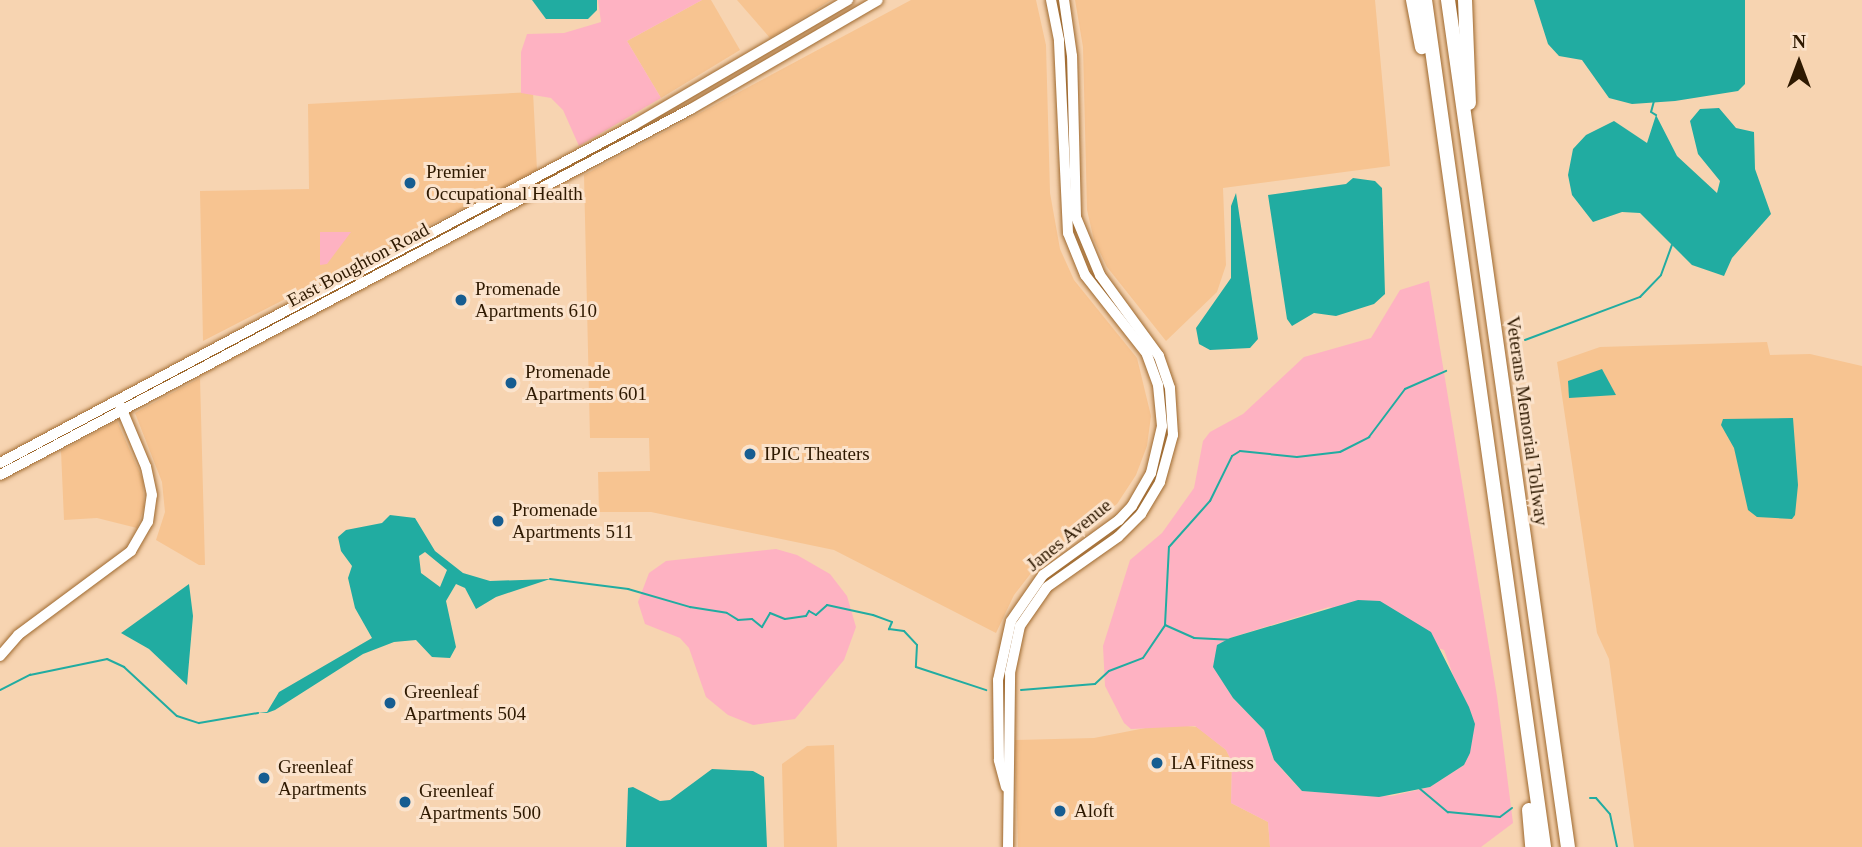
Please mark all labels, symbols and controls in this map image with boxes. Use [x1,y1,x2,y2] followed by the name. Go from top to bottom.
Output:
[1764,28,1834,98] north arrow
[1792,31,1806,52] text: N
[426,161,583,205] place label: Premier Occupational Health
[400,173,420,193] marker: Premier Occupational Health
[283,218,433,312] street label: East Boughton Road
[475,278,597,322] place label: Promenade Apartments 610
[453,292,469,308] marker: Promenade Apartments 610
[1501,315,1553,527] street label: Veterans Memorial Tollway
[525,361,647,405] place label: Promenade Apartments 601
[503,375,519,391] marker: Promenade Apartments 601
[764,443,870,465] place label: IPIC Theaters
[742,446,758,462] marker: IPIC Theaters
[1022,494,1116,576] street label: Janes Avenue
[512,499,633,543] place label: Promenade Apartments 511
[490,513,506,529] marker: Promenade Apartments 511
[404,681,526,725] place label: Greenleaf Apartments 504
[382,695,398,711] marker: Greenleaf Apartments 504
[1171,752,1255,774] place label: LA Fitness
[1149,755,1165,771] marker: LA Fitness
[278,756,367,800] place label: Greenleaf Apartments
[256,770,272,786] marker: Greenleaf Apartments
[419,780,541,824] place label: Greenleaf Apartments 500
[397,794,413,810] marker: Greenleaf Apartments 500
[1074,800,1114,822] place label: Aloft
[1052,803,1068,819] marker: Aloft

